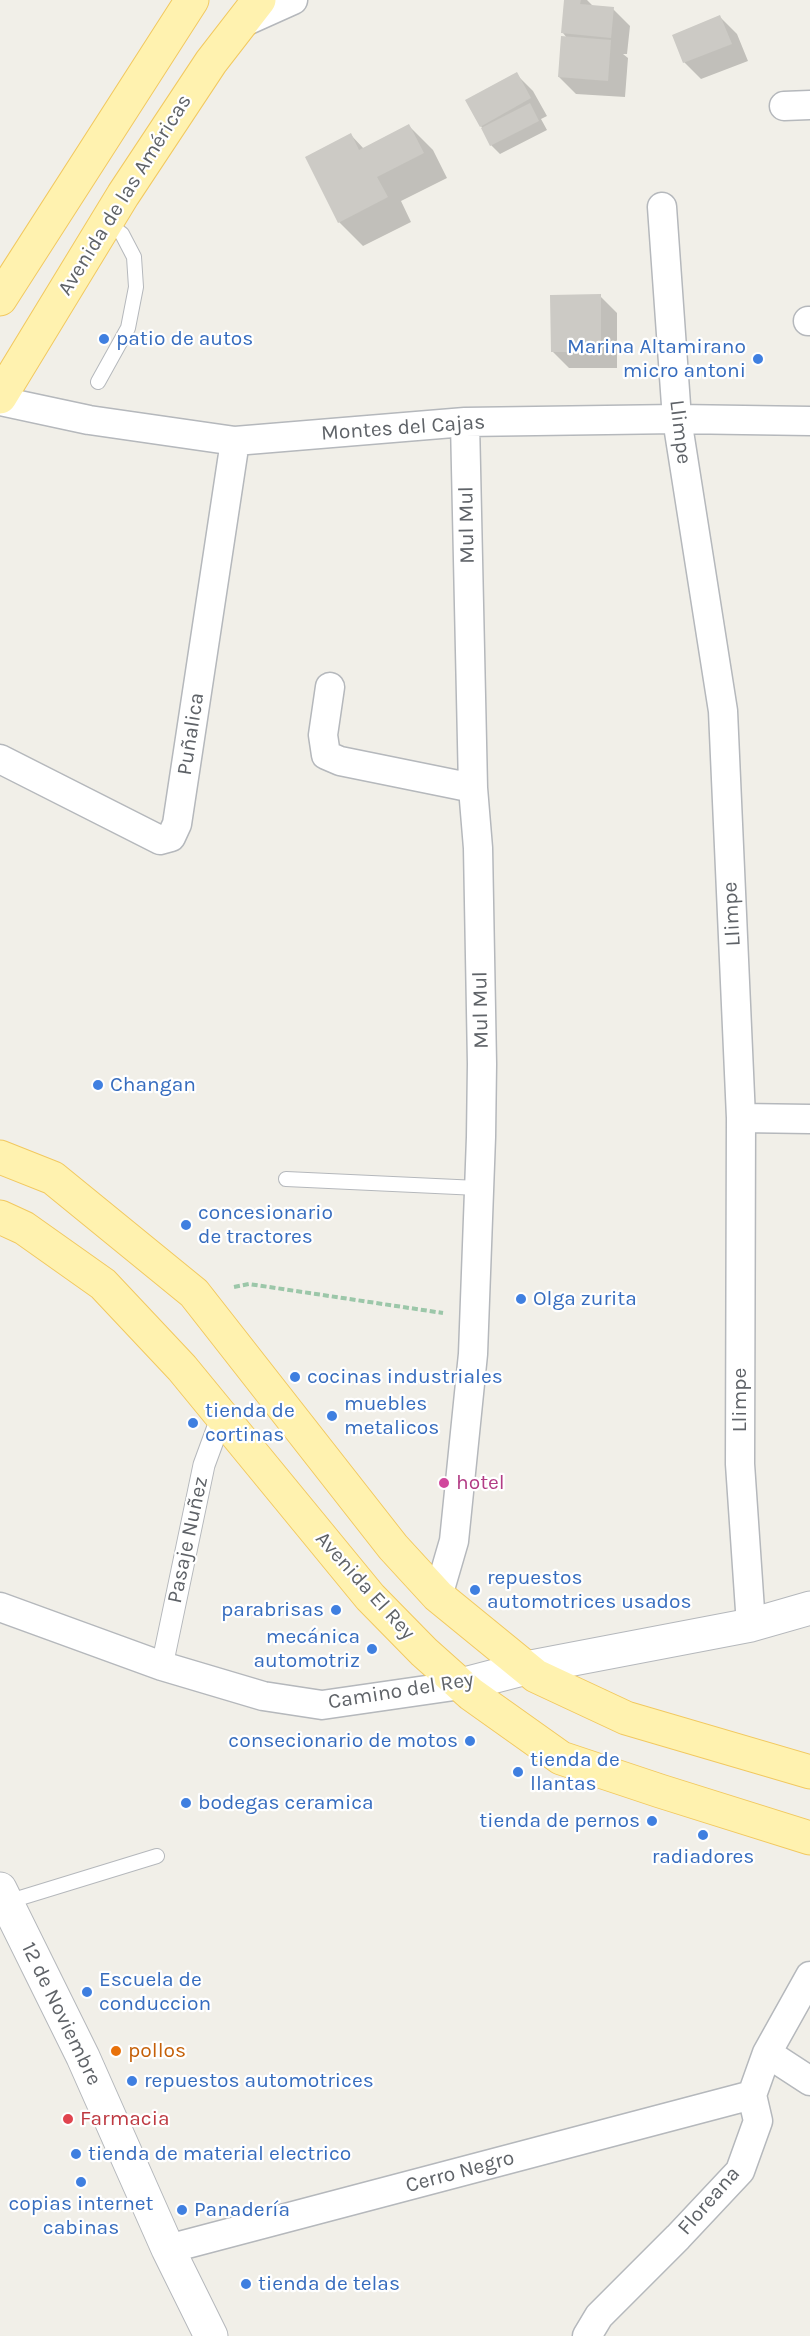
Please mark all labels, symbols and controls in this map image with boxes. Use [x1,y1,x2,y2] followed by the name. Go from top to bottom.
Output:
[53,90,197,300] street label: Avenida de las Américas
[116,326,253,352] place label: patio de autos
[97,332,111,346] marker: patio de autos
[567,334,746,384] place label: Marina Altamirano micro antoni
[751,352,765,366] marker: Marina Altamirano micro antoni
[664,398,696,466] street label: Llimpe
[320,410,486,446] street label: Montes del Cajas
[454,486,480,564] street label: Mul Mul
[172,691,210,777] street label: Puñalica
[718,881,746,947] street label: Llimpe
[468,971,494,1049] street label: Mul Mul
[110,1072,196,1098] place label: Changan
[91,1078,105,1092] marker: Changan
[198,1200,333,1250] place label: concesionario de tractores
[179,1218,193,1232] marker: concesionario de tractores
[533,1286,637,1312] place label: Olga zurita
[514,1292,528,1306] marker: Olga zurita
[307,1364,503,1390] place label: cocinas industriales
[727,1368,753,1432] street label: Llimpe
[288,1370,302,1384] marker: cocinas industriales
[344,1391,439,1441] place label: muebles metalicos
[205,1398,295,1448] place label: tienda de cortinas
[325,1409,339,1423] marker: muebles metalicos
[186,1416,200,1430] marker: tienda de cortinas
[456,1470,505,1496] place label: hotel
[162,1474,214,1606] street label: Pasaje Nuñez
[437,1476,451,1490] marker: hotel
[310,1527,420,1645] street label: Avenida El Rey
[487,1565,691,1615] place label: repuestos automotrices usados
[468,1583,482,1597] marker: repuestos automotrices usados
[221,1597,324,1623] place label: parabrisas
[329,1603,343,1617] marker: parabrisas
[254,1624,360,1674] place label: mecánica automotriz
[365,1642,379,1656] marker: mecánica automotriz
[326,1667,476,1715] street label: Camino del Rey
[228,1728,458,1754] place label: consecionario de motos
[463,1734,477,1748] marker: consecionario de motos
[530,1747,620,1797] place label: tienda de llantas
[511,1765,525,1779] marker: tienda de llantas
[198,1790,374,1816] place label: bodegas ceramica
[179,1796,193,1810] marker: bodegas ceramica
[479,1808,640,1834] place label: tienda de pernos
[645,1814,659,1828] marker: tienda de pernos
[696,1828,710,1842] marker: radiadores
[652,1844,754,1870] place label: radiadores
[15,1938,107,2090] street label: 12 de Noviembre
[99,1967,211,2017] place label: Escuela de conduccion
[80,1985,94,1999] marker: Escuela de conduccion
[128,2038,186,2064] place label: pollos
[109,2044,123,2058] marker: pollos
[144,2068,374,2094] place label: repuestos automotrices
[125,2074,139,2088] marker: repuestos automotrices
[80,2106,170,2132] place label: Farmacia
[61,2112,75,2126] marker: Farmacia
[88,2141,351,2167] place label: tienda de material electrico
[403,2145,517,2199] street label: Cerro Negro
[69,2147,83,2161] marker: tienda de material electrico
[672,2162,746,2240] street label: Floreana
[74,2175,88,2189] marker: copias internet cabinas
[9,2191,153,2241] place label: copias internet cabinas
[194,2197,290,2223] place label: Panadería
[175,2203,189,2217] marker: Panadería
[258,2271,400,2297] place label: tienda de telas
[239,2277,253,2291] marker: tienda de telas

